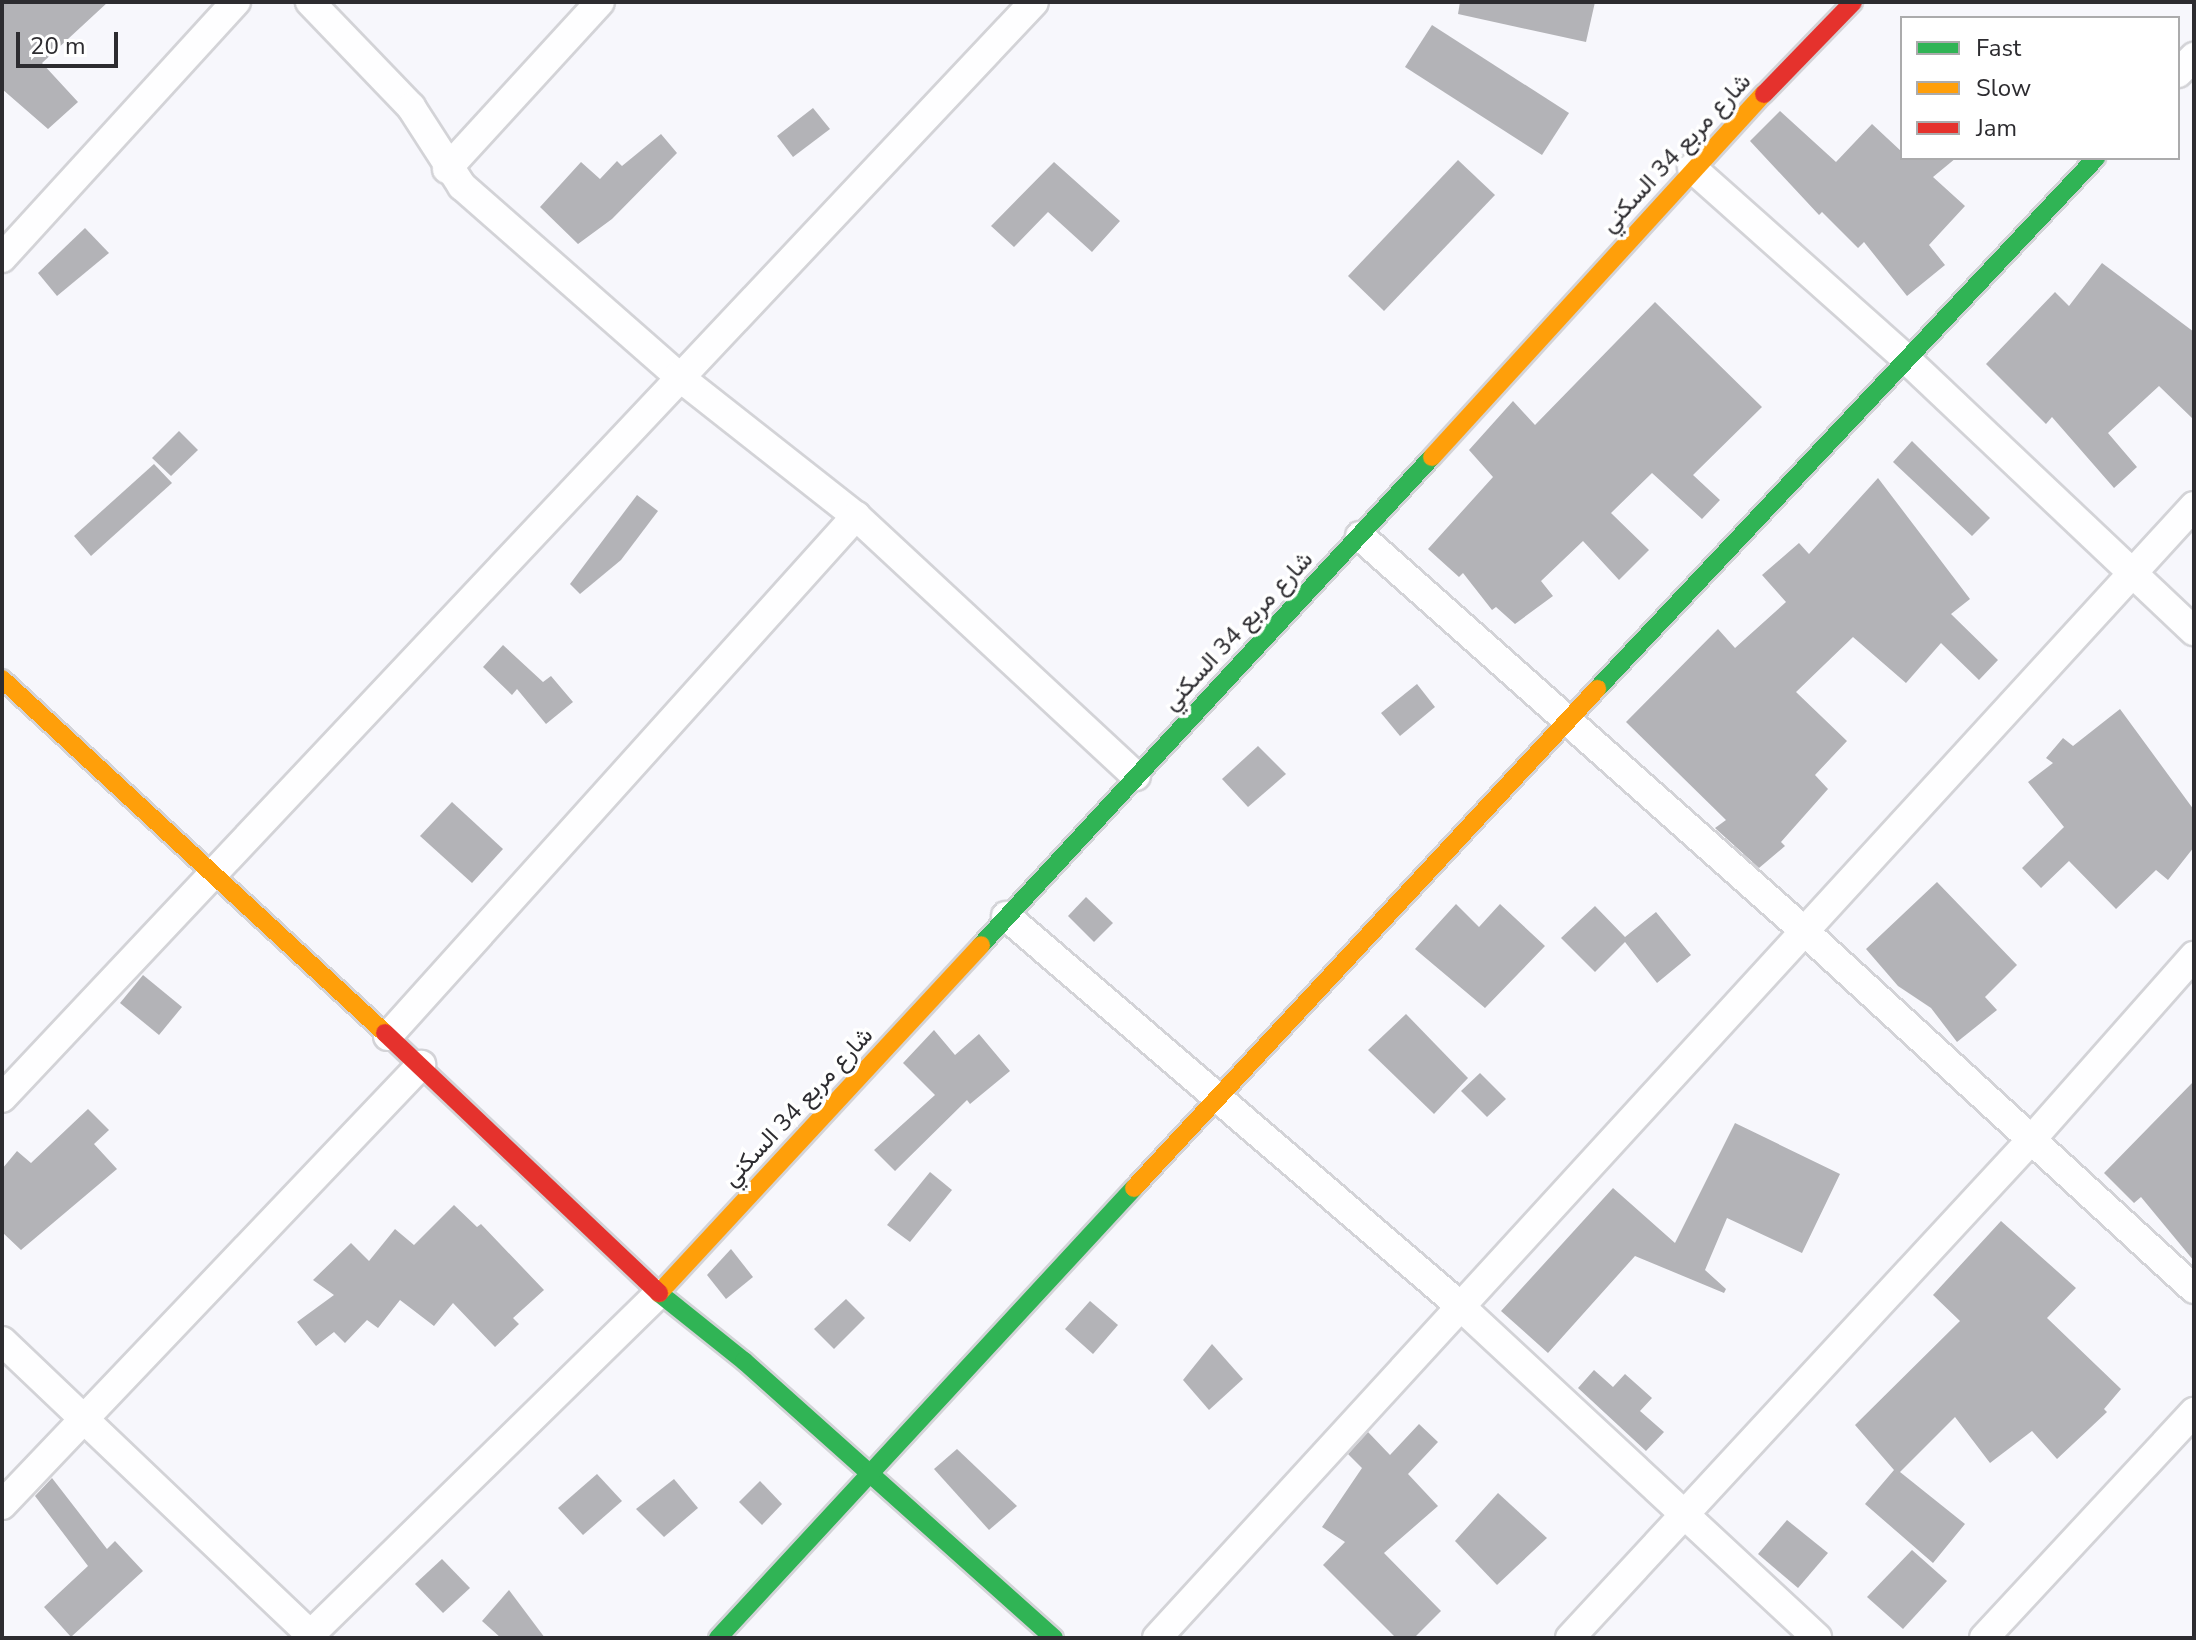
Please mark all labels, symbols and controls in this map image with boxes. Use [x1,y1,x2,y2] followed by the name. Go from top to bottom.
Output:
[20,16,122,66] scale bar
[1900,16,2180,160] legend
[30,30,86,62] text: 20 m
[1976,32,2021,64] text: Fast
[1595,67,1757,239] street label: شارع مربع 34 السكني
[1976,72,2031,104] text: Slow
[1976,112,2017,144] text: Jam
[1157,545,1319,717] street label: شارع مربع 34 السكني
[717,1021,879,1193] street label: شارع مربع 34 السكني

